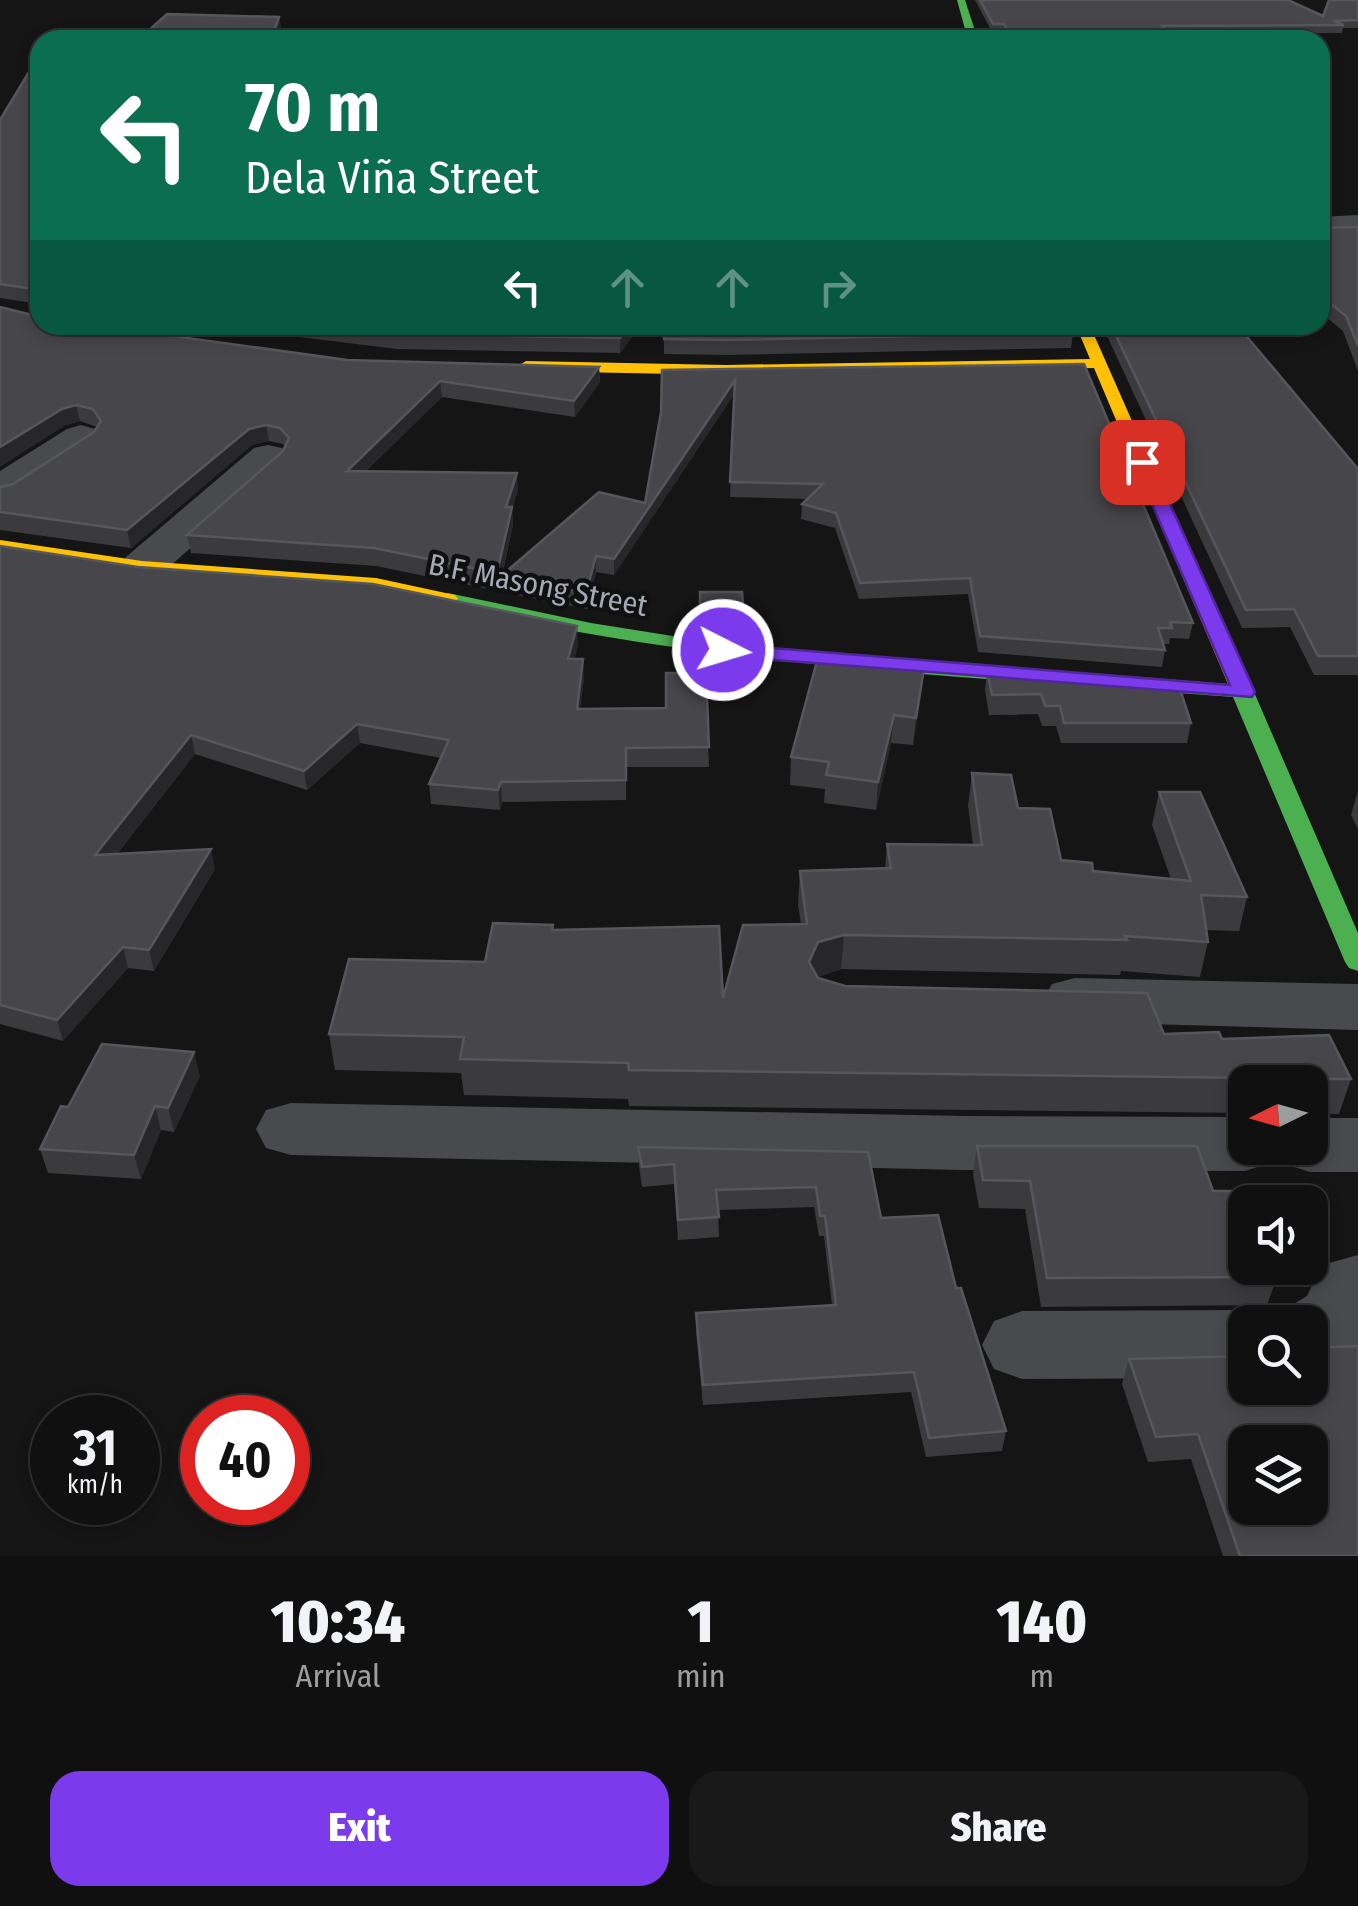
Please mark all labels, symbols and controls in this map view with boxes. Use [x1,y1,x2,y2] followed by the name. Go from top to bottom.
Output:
[245,66,380,150] text: 70 m
[80,70,210,200] icon: left
[245,151,539,205] text: Dela Viña Street
[495,260,550,315] icon: left
[600,260,655,315] icon: ahead
[705,260,760,315] icon: ahead
[810,260,865,315] icon: right
[1100,420,1185,505] pin
[1115,435,1170,490] icon: arrive
[426,546,651,624] street label: B.F. Masong Street
[671,598,775,702] position arrow
[1228,1065,1328,1165] north arrow
[1228,1065,1328,1525] map controls
[1228,1185,1328,1285] button: sound
[1228,1305,1328,1405] button: search
[180,1395,310,1525] speed limit sign: 40
[73,1418,117,1478] text: 31
[1228,1425,1328,1525] button: layers
[67,1470,123,1500] text: km/h
[271,1586,405,1658] text: 10:34
[688,1586,714,1658] text: 1
[996,1586,1087,1658] text: 140
[296,1657,380,1695] text: Arrival
[676,1657,726,1695] text: min
[1030,1657,1054,1695] text: m
[50,1771,669,1886] button: Exit
[689,1771,1308,1886] button: Share

